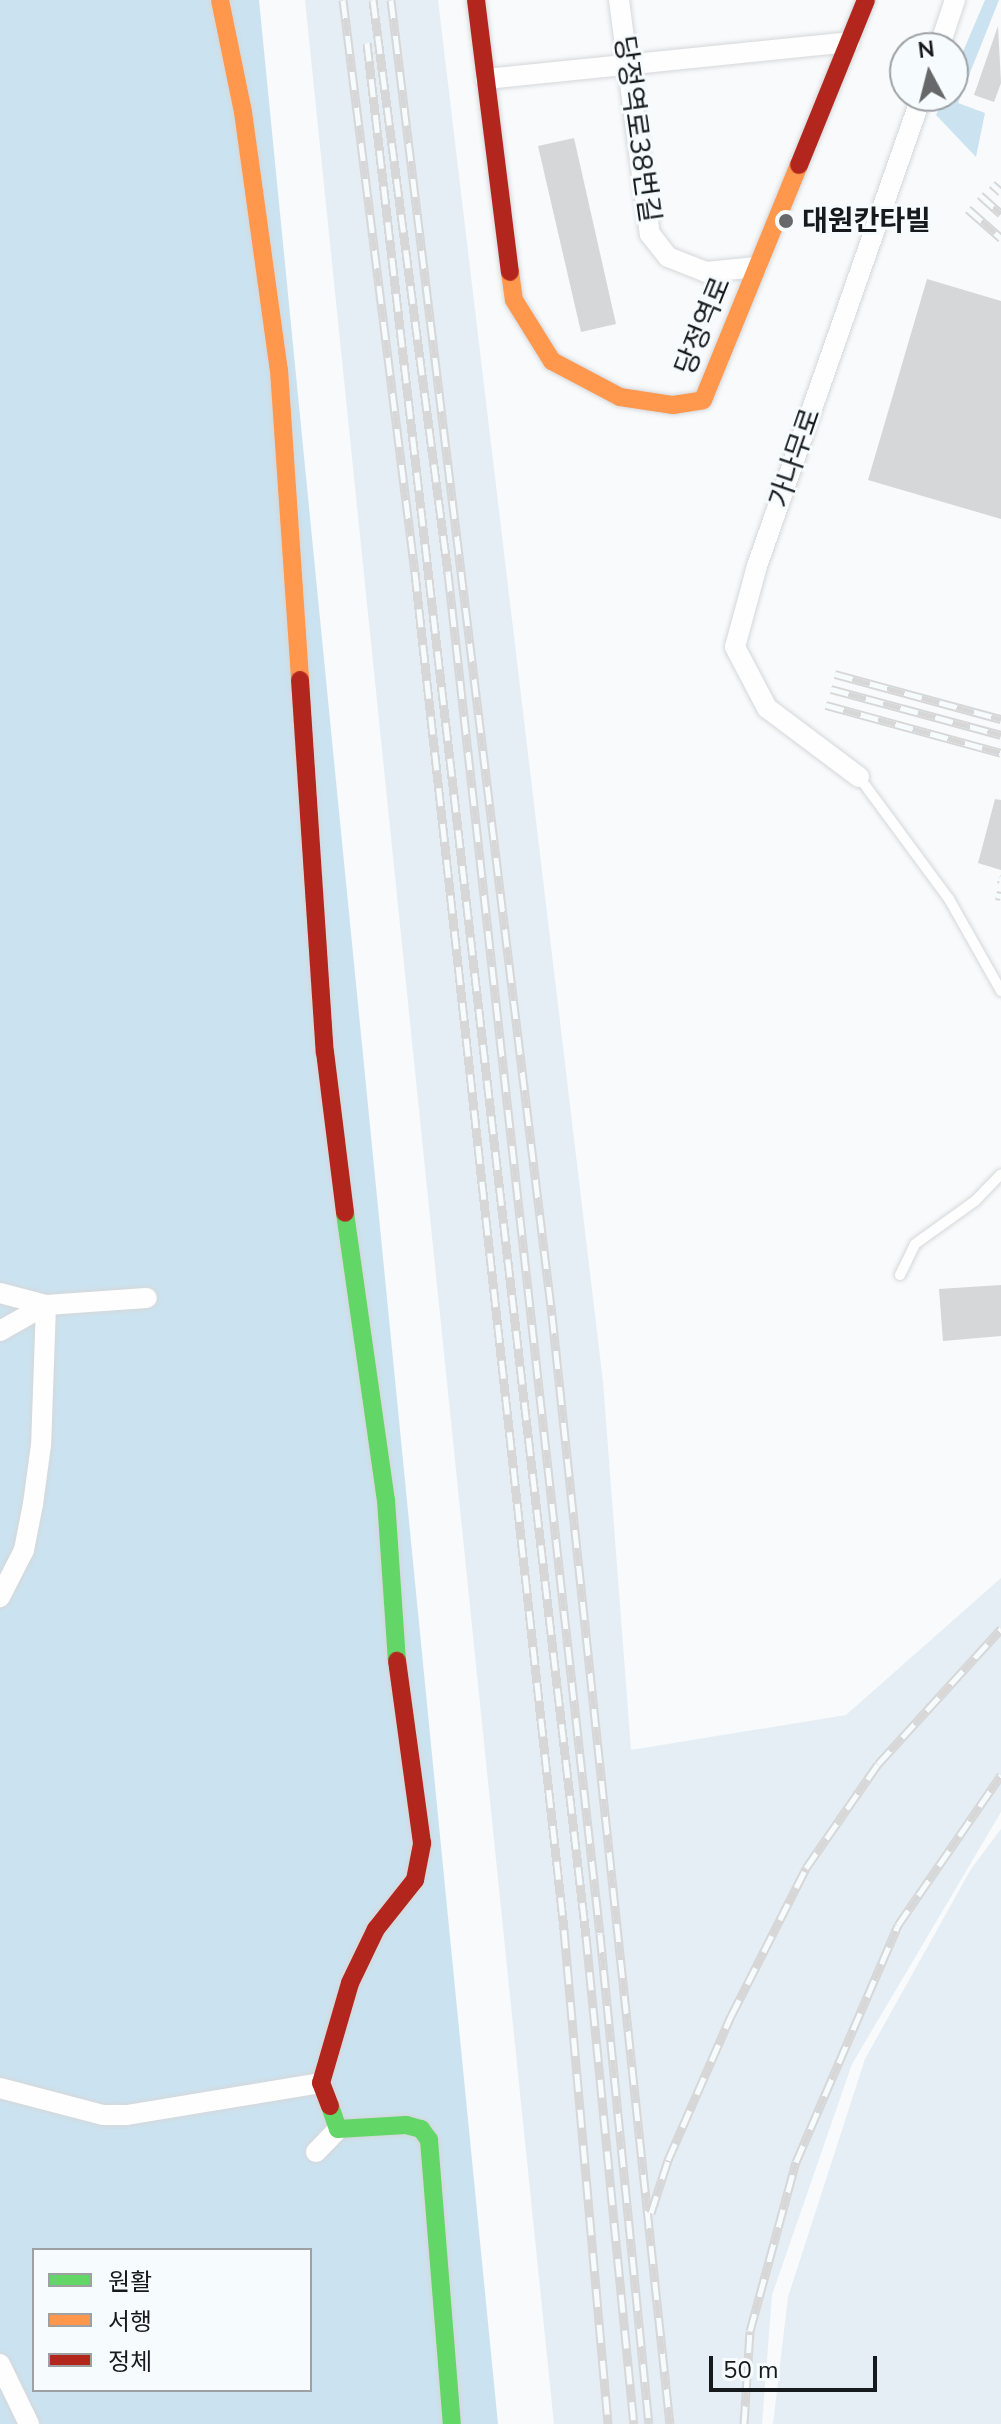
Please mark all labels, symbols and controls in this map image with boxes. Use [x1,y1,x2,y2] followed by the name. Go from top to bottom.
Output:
[889,32,969,112] north arrow
[607,33,667,225] street label: 당정역로38번길
[916,34,936,66] text: N
[802,204,931,238] place label: 대원칸타빌
[777,212,795,230] marker: 대원칸타빌
[668,272,738,380] street label: 당정역로
[762,404,828,512] street label: 가나무로
[32,2248,312,2392] legend
[108,2266,152,2298] text: 원활
[108,2306,152,2338] text: 서행
[713,2340,881,2390] scale bar
[108,2346,152,2378] text: 정체
[723,2354,779,2386] text: 50 m

